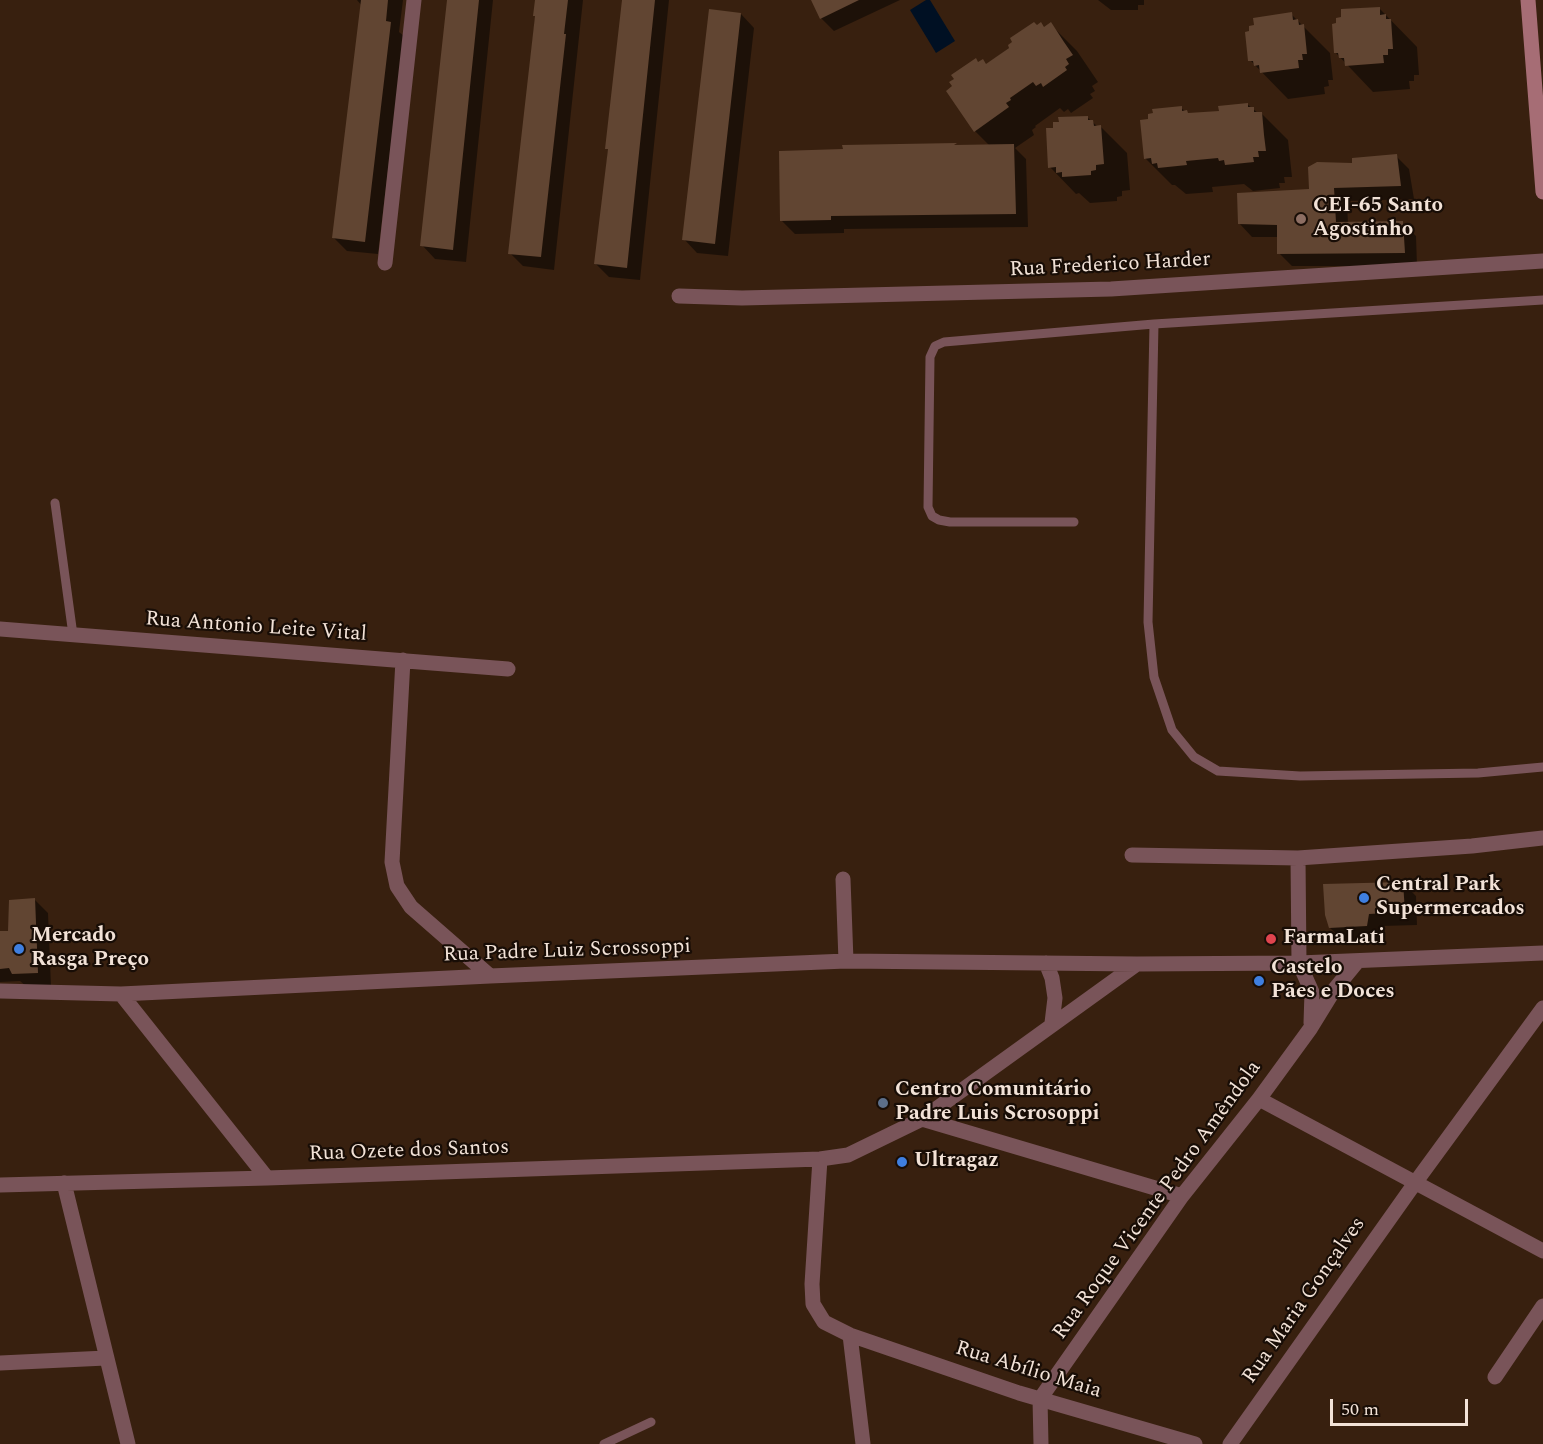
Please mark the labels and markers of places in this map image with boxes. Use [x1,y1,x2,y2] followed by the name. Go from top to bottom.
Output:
[1313,194,1443,244] place label: CEI-65 Santo Agostinho
[1294,212,1308,226] marker: CEI-65 Santo Agostinho
[1376,873,1525,923] place label: Central Park Supermercados
[1357,891,1371,905] marker: Central Park Supermercados
[31,924,149,974] place label: Mercado Rasga Preço
[1283,926,1385,952] place label: FarmaLati
[1264,932,1278,946] marker: FarmaLati
[12,942,26,956] marker: Mercado Rasga Preço
[1271,956,1395,1006] place label: Castelo Pães e Doces
[1252,974,1266,988] marker: Castelo Pães e Doces
[895,1078,1099,1128] place label: Centro Comunitário Padre Luis Scrosoppi
[876,1096,890,1110] marker: Centro Comunitário Padre Luis Scrosoppi
[914,1149,999,1175] place label: Ultragaz
[895,1155,909,1169] marker: Ultragaz

